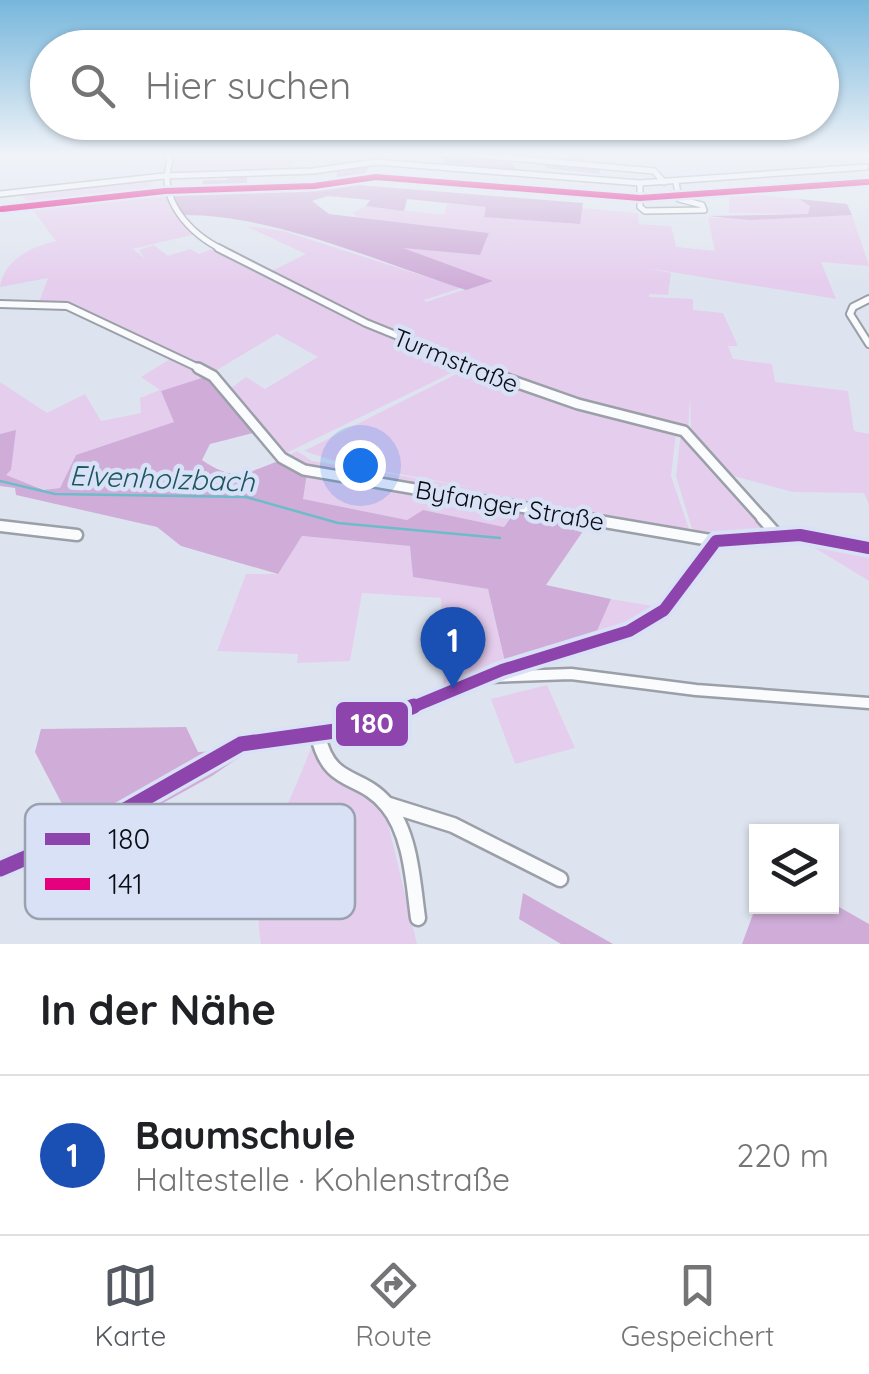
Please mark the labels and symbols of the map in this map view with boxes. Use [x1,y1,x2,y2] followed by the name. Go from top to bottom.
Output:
[389,321,523,399] street label: Turmstraße
[335,440,386,491] your location
[69,457,256,499] water label: Elvenholzbach
[413,473,607,537] street label: Byfanger Straße
[420,606,486,689] pin: 1
[334,700,410,748] line badge: 180
[350,705,394,740] text: 180
[25,804,355,919] legend
[108,821,150,856] text: 180
[108,866,143,901] text: 141

